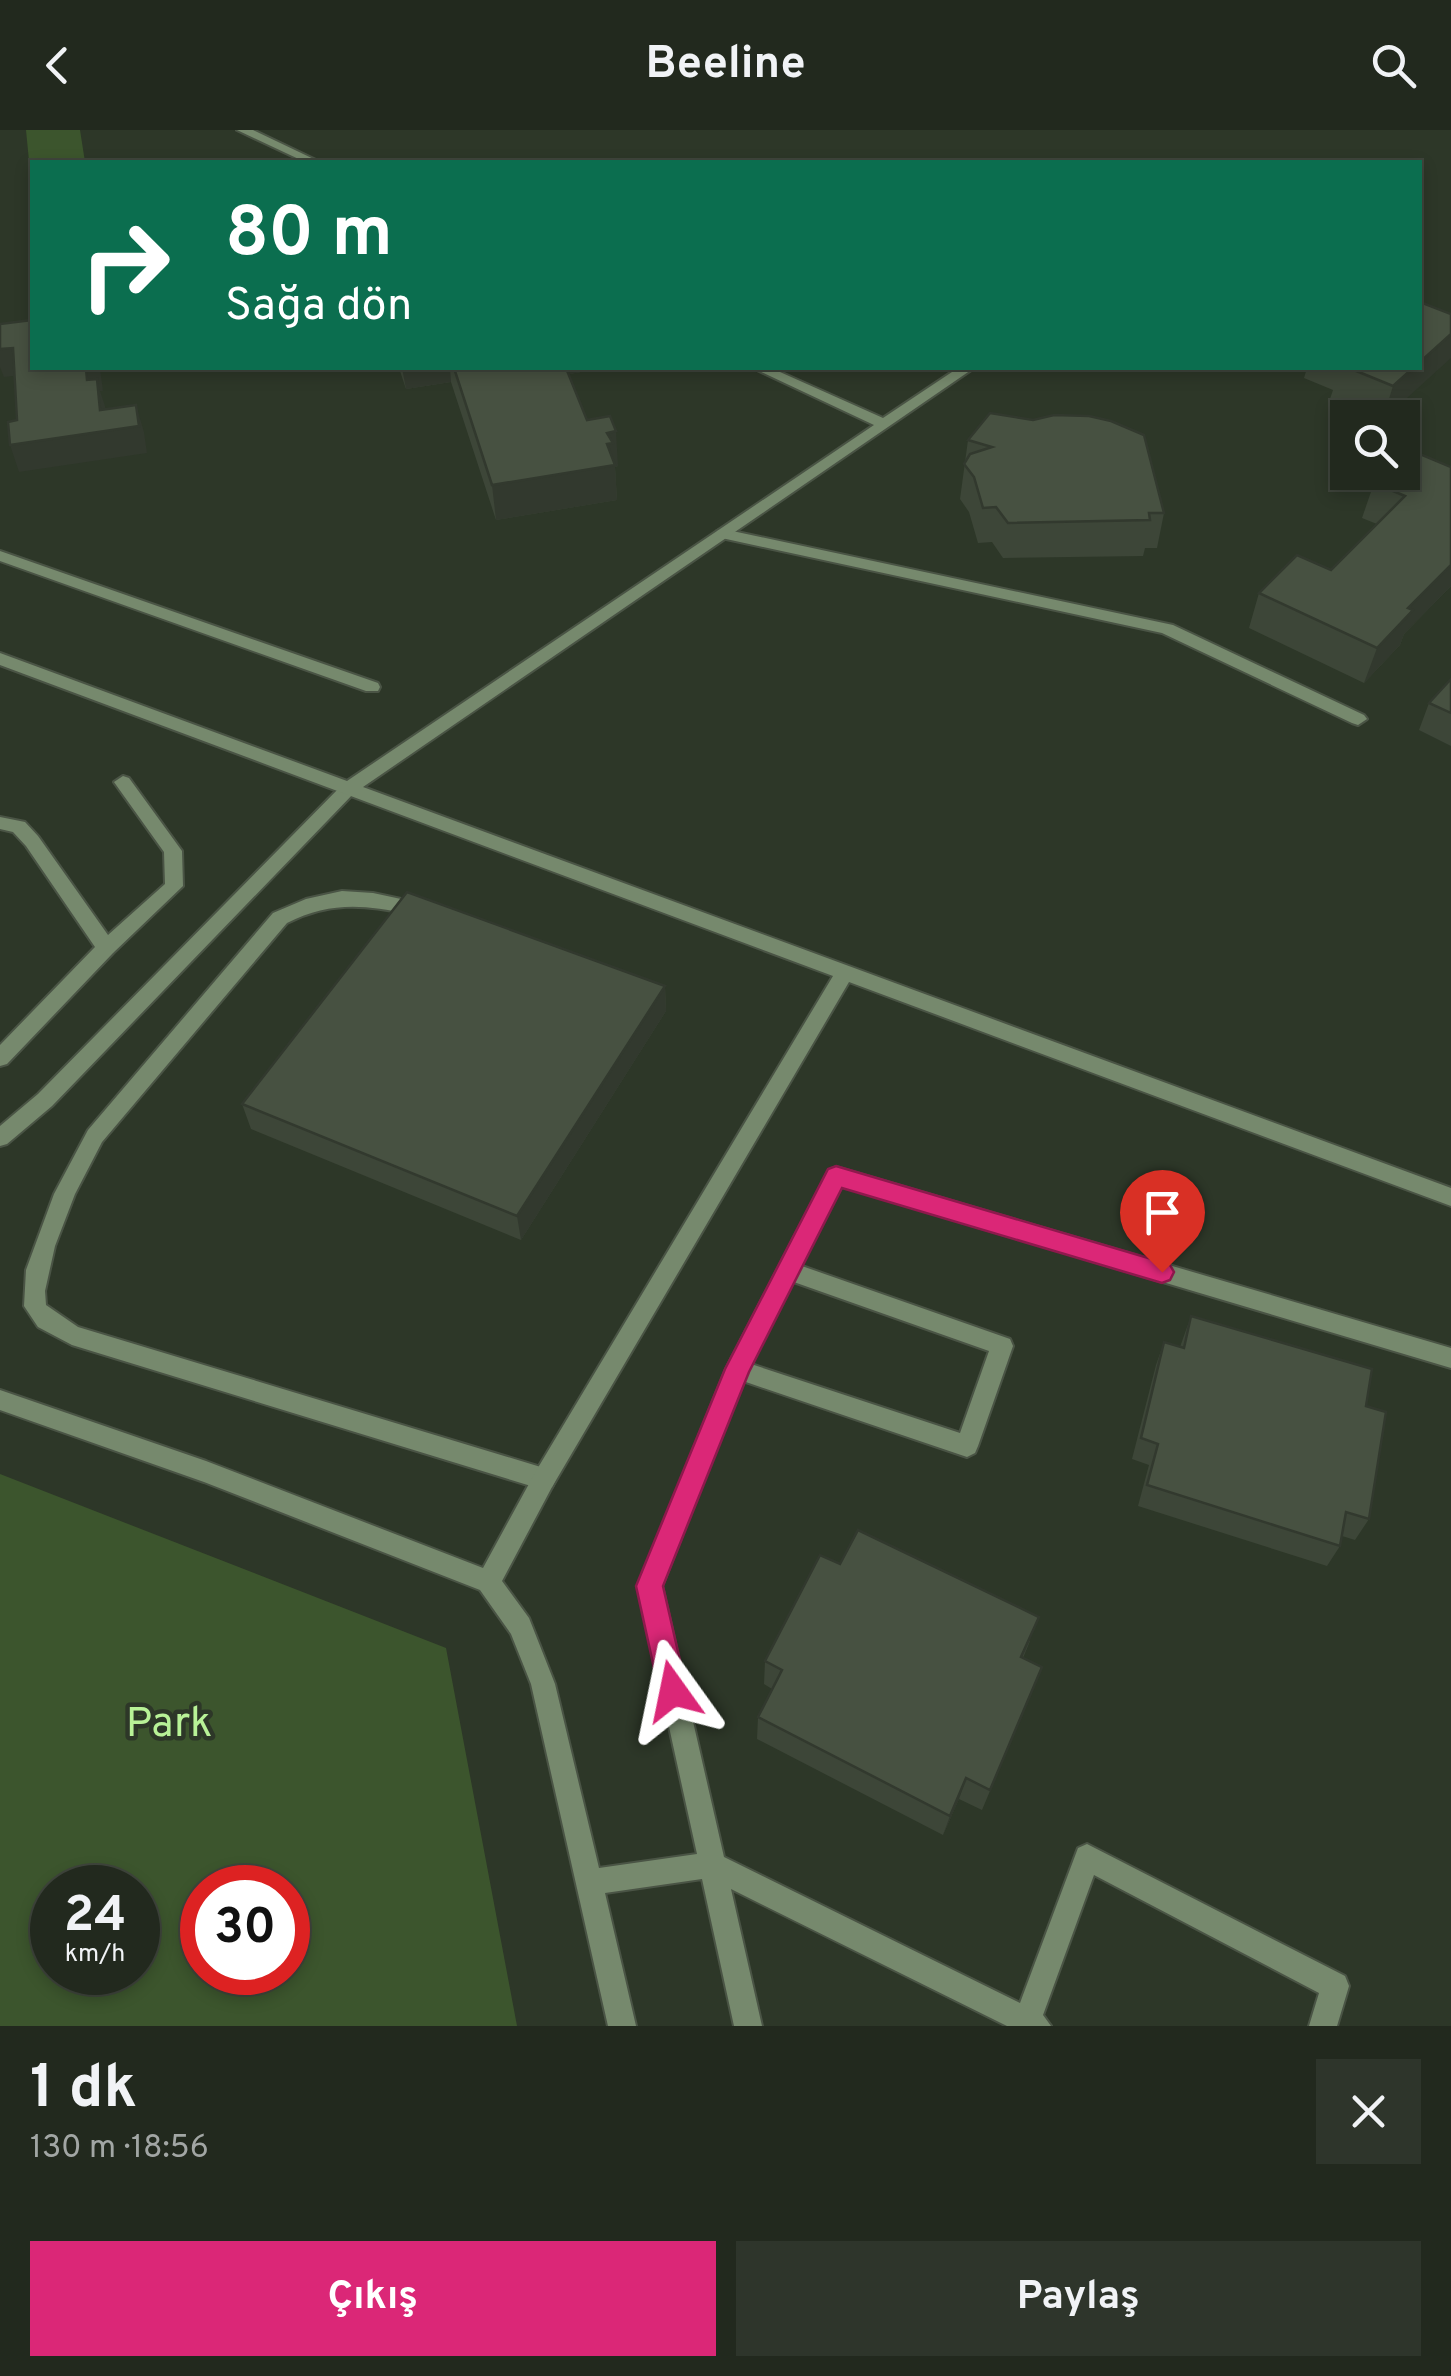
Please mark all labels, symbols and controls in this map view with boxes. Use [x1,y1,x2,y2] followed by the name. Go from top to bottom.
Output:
[645,37,806,94] text: Beeline
[30,38,85,93] icon: back
[1366,38,1421,93] icon: search
[225,192,393,281] text: 80 m
[60,200,190,330] icon: right
[225,279,412,336] text: Sağa dön
[1330,400,1420,490] map controls
[1330,400,1420,490] button: search
[1120,1170,1205,1273] pin
[1135,1185,1190,1240] icon: arrive
[621,1639,725,1743] position arrow
[126,1699,212,1752] park label: Park
[180,1865,310,1995] speed limit sign: 30
[64,1886,126,1949] text: 24
[65,1939,125,1971] text: km/h
[30,2053,137,2129] text: 1 dk
[1316,2059,1421,2164] button: close
[30,2129,209,2169] text: 130 m · 18:56
[30,2241,716,2356] button: Çıkış
[736,2241,1421,2356] button: Paylaş

